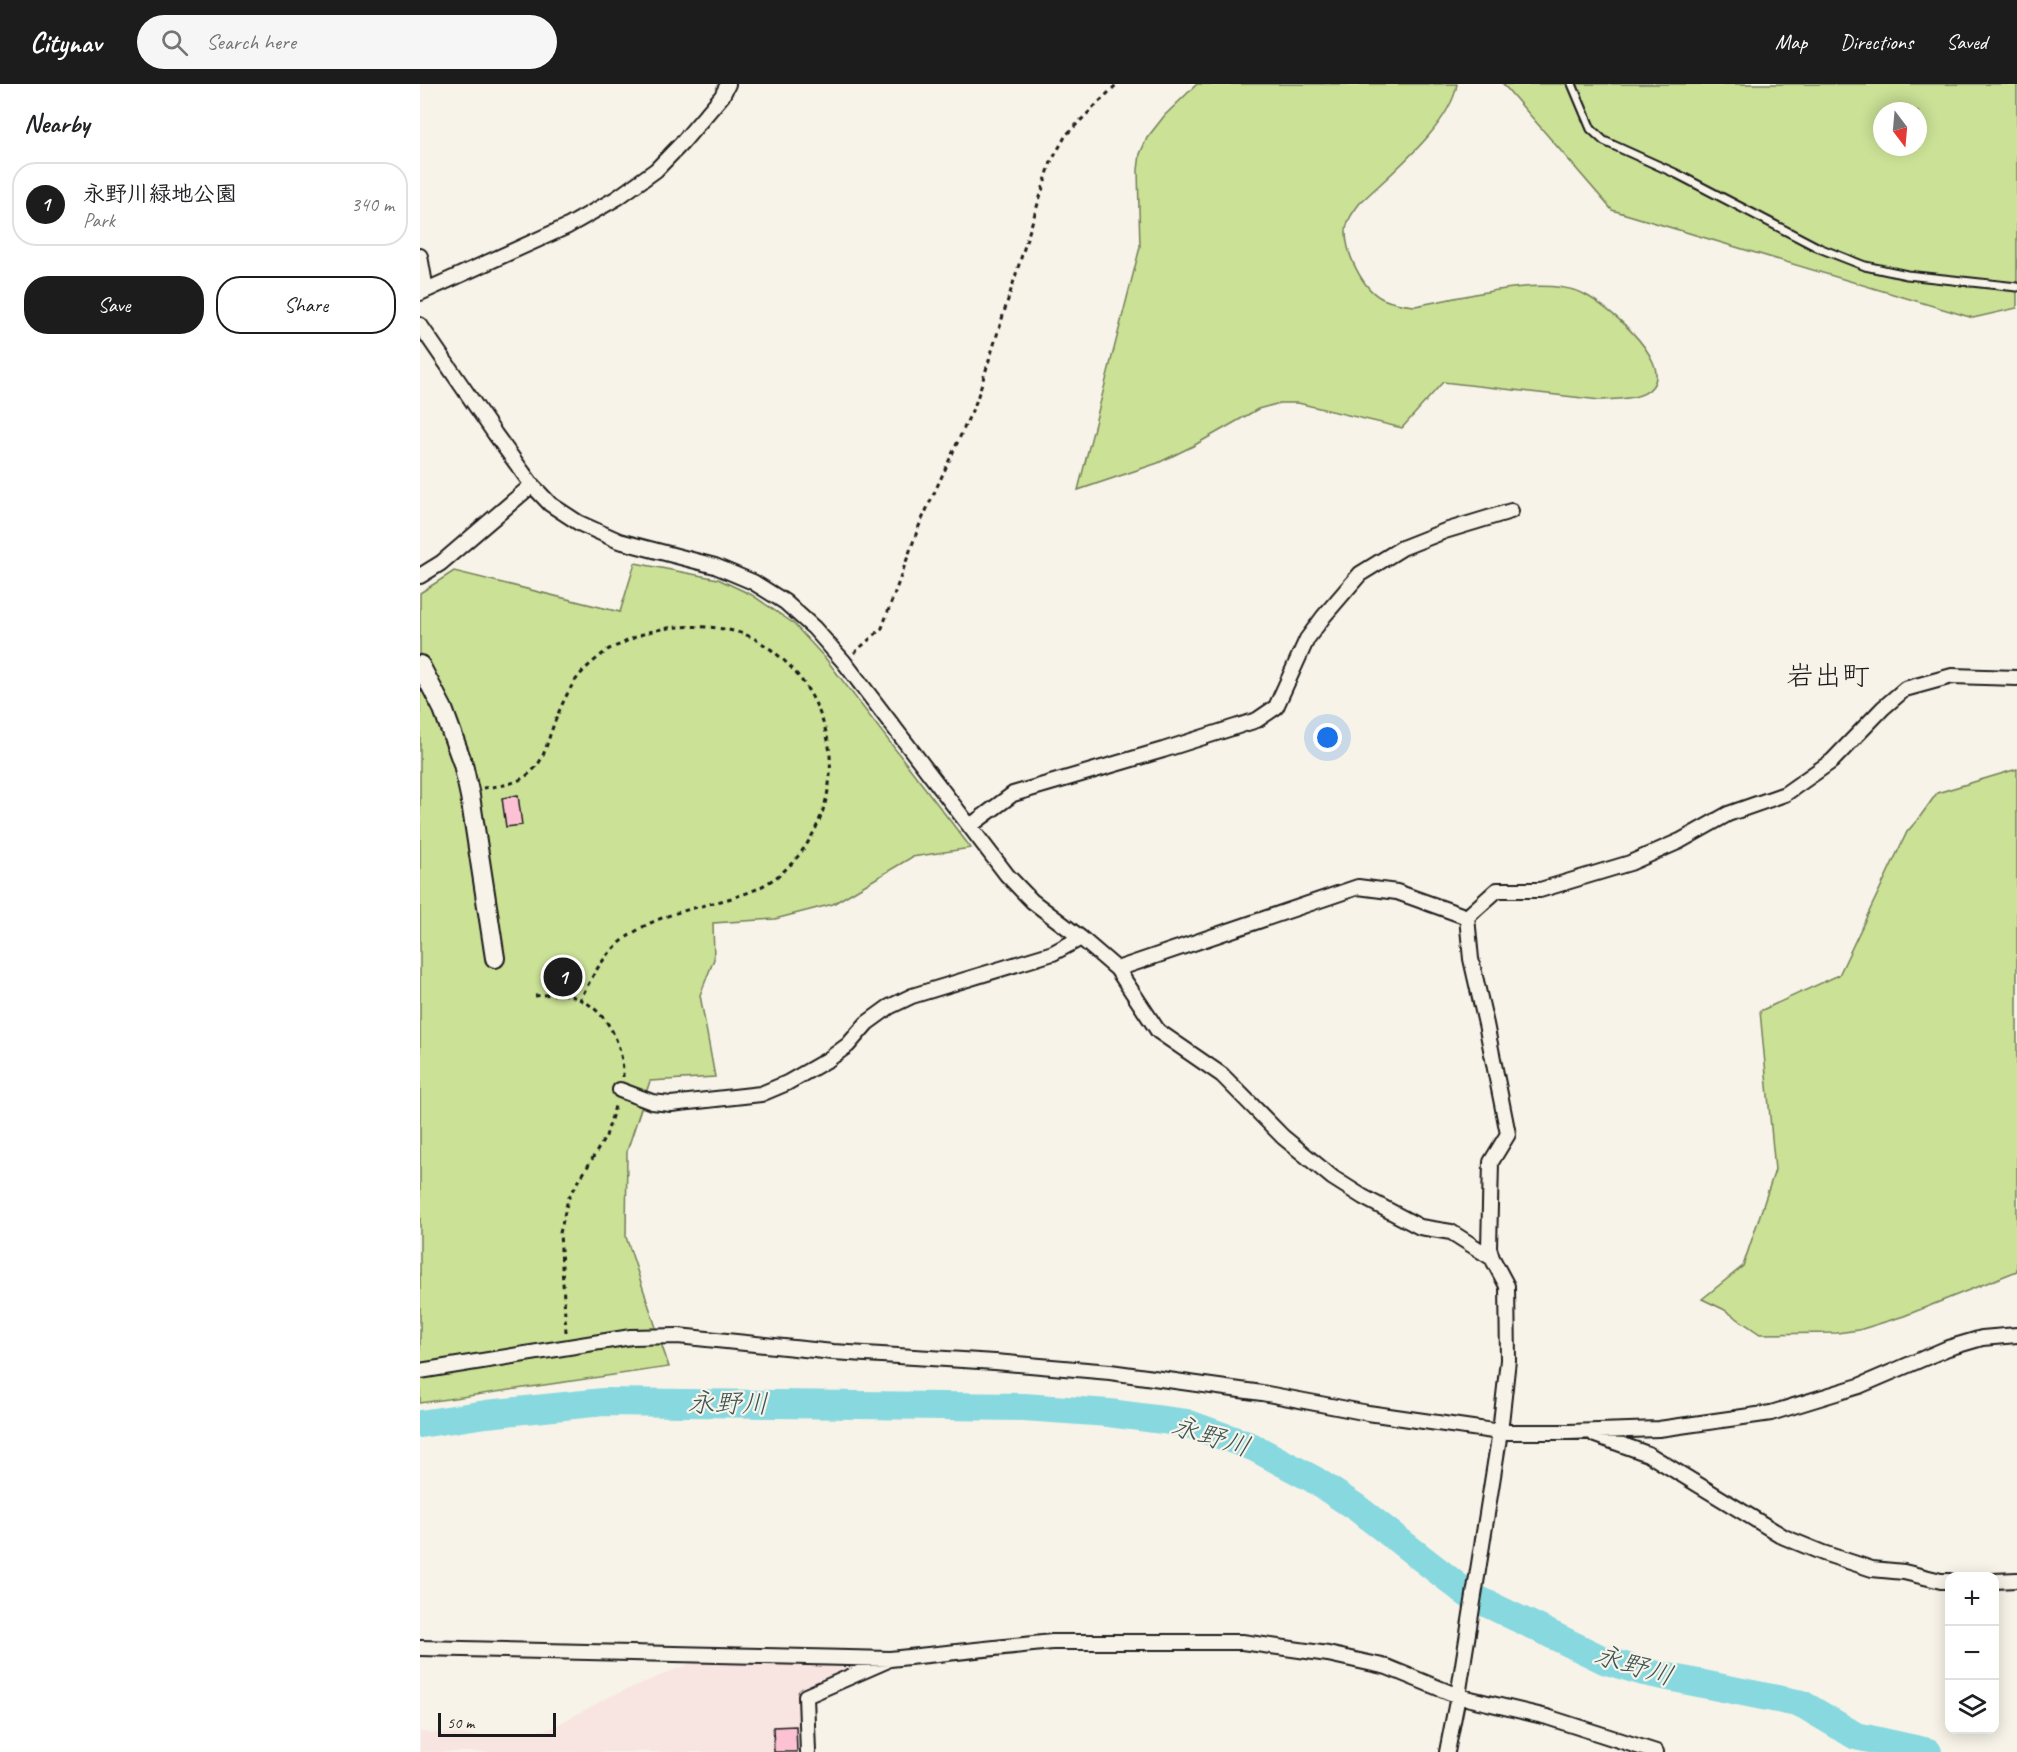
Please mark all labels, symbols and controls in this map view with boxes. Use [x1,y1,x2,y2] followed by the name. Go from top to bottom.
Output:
[137,15,557,69] search box
[30,25,101,60] text: Citynav
[158,26,191,59] icon: search
[206,28,296,56] text: Search here
[1775,29,1807,55] text: Map
[1840,29,1913,55] text: Directions
[1946,29,1987,55] text: Saved
[1873,102,1927,156] north arrow
[24,107,89,140] text: Nearby
[83,180,237,208] text: 永野川緑地公園
[41,192,50,217] text: 1
[351,192,394,217] text: 340 m
[83,208,115,233] text: Park
[24,276,204,334] button: Save
[216,276,396,334] button: Share
[1786,658,1870,693] district label: 岩出町
[1313,723,1342,752] your location
[544,954,582,1000] pin: 1
[687,1385,769,1421] water label: 永野川
[1167,1408,1255,1464] water label: 永野川
[1945,1572,1999,1734] map controls
[1945,1572,1999,1626] button: +
[1945,1626,1999,1680] button: −
[1590,1637,1678,1693] water label: 永野川
[1945,1680,1999,1734] button: layers
[438,1710,556,1738] scale bar
[447,1713,474,1733] text: 50 m

